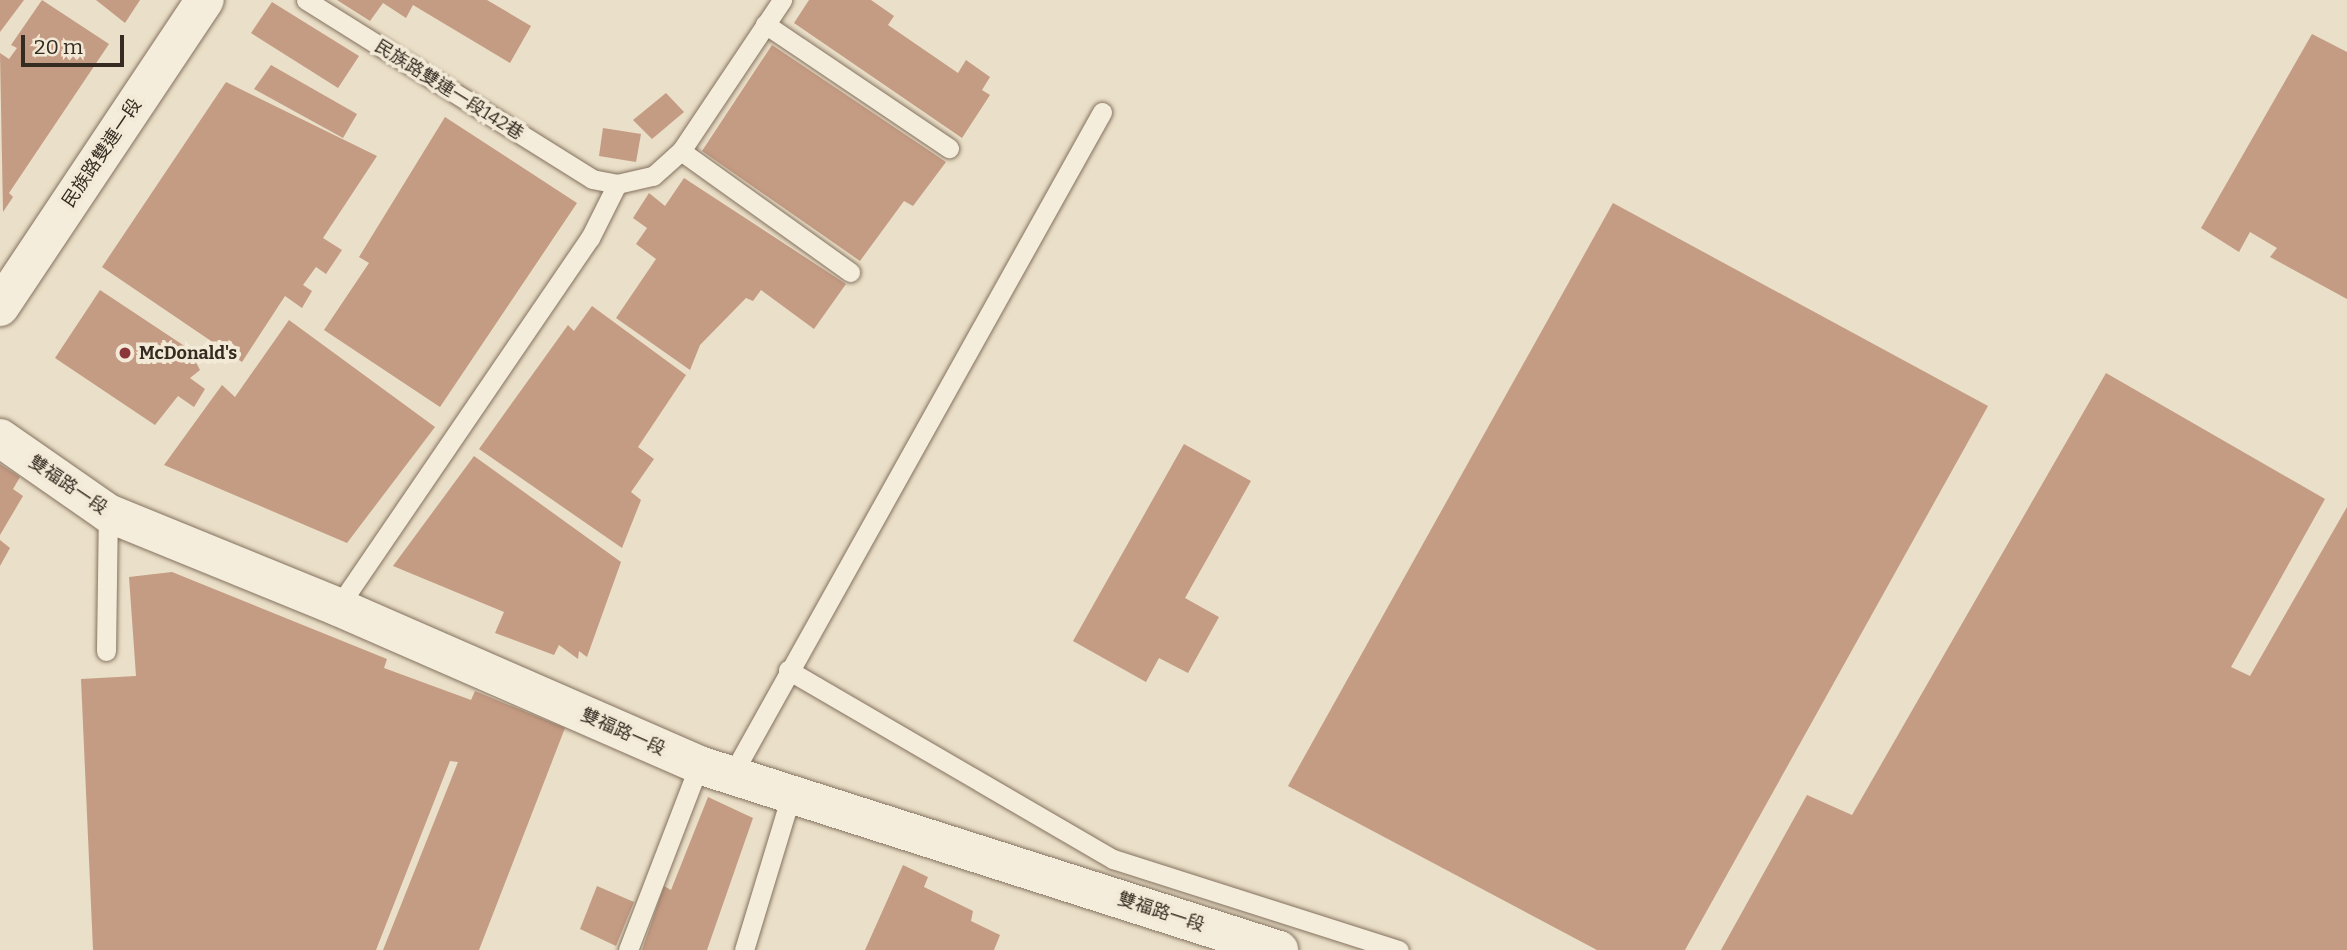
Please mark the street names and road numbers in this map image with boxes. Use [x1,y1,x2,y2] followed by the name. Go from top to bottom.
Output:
[371,35,527,145] street label: 民族路雙連一段142巷
[58,95,146,211] street label: 民族路雙連一段
[25,451,111,519] street label: 雙福路一段
[577,704,669,760] street label: 雙福路一段
[1115,888,1207,936] street label: 雙福路一段

